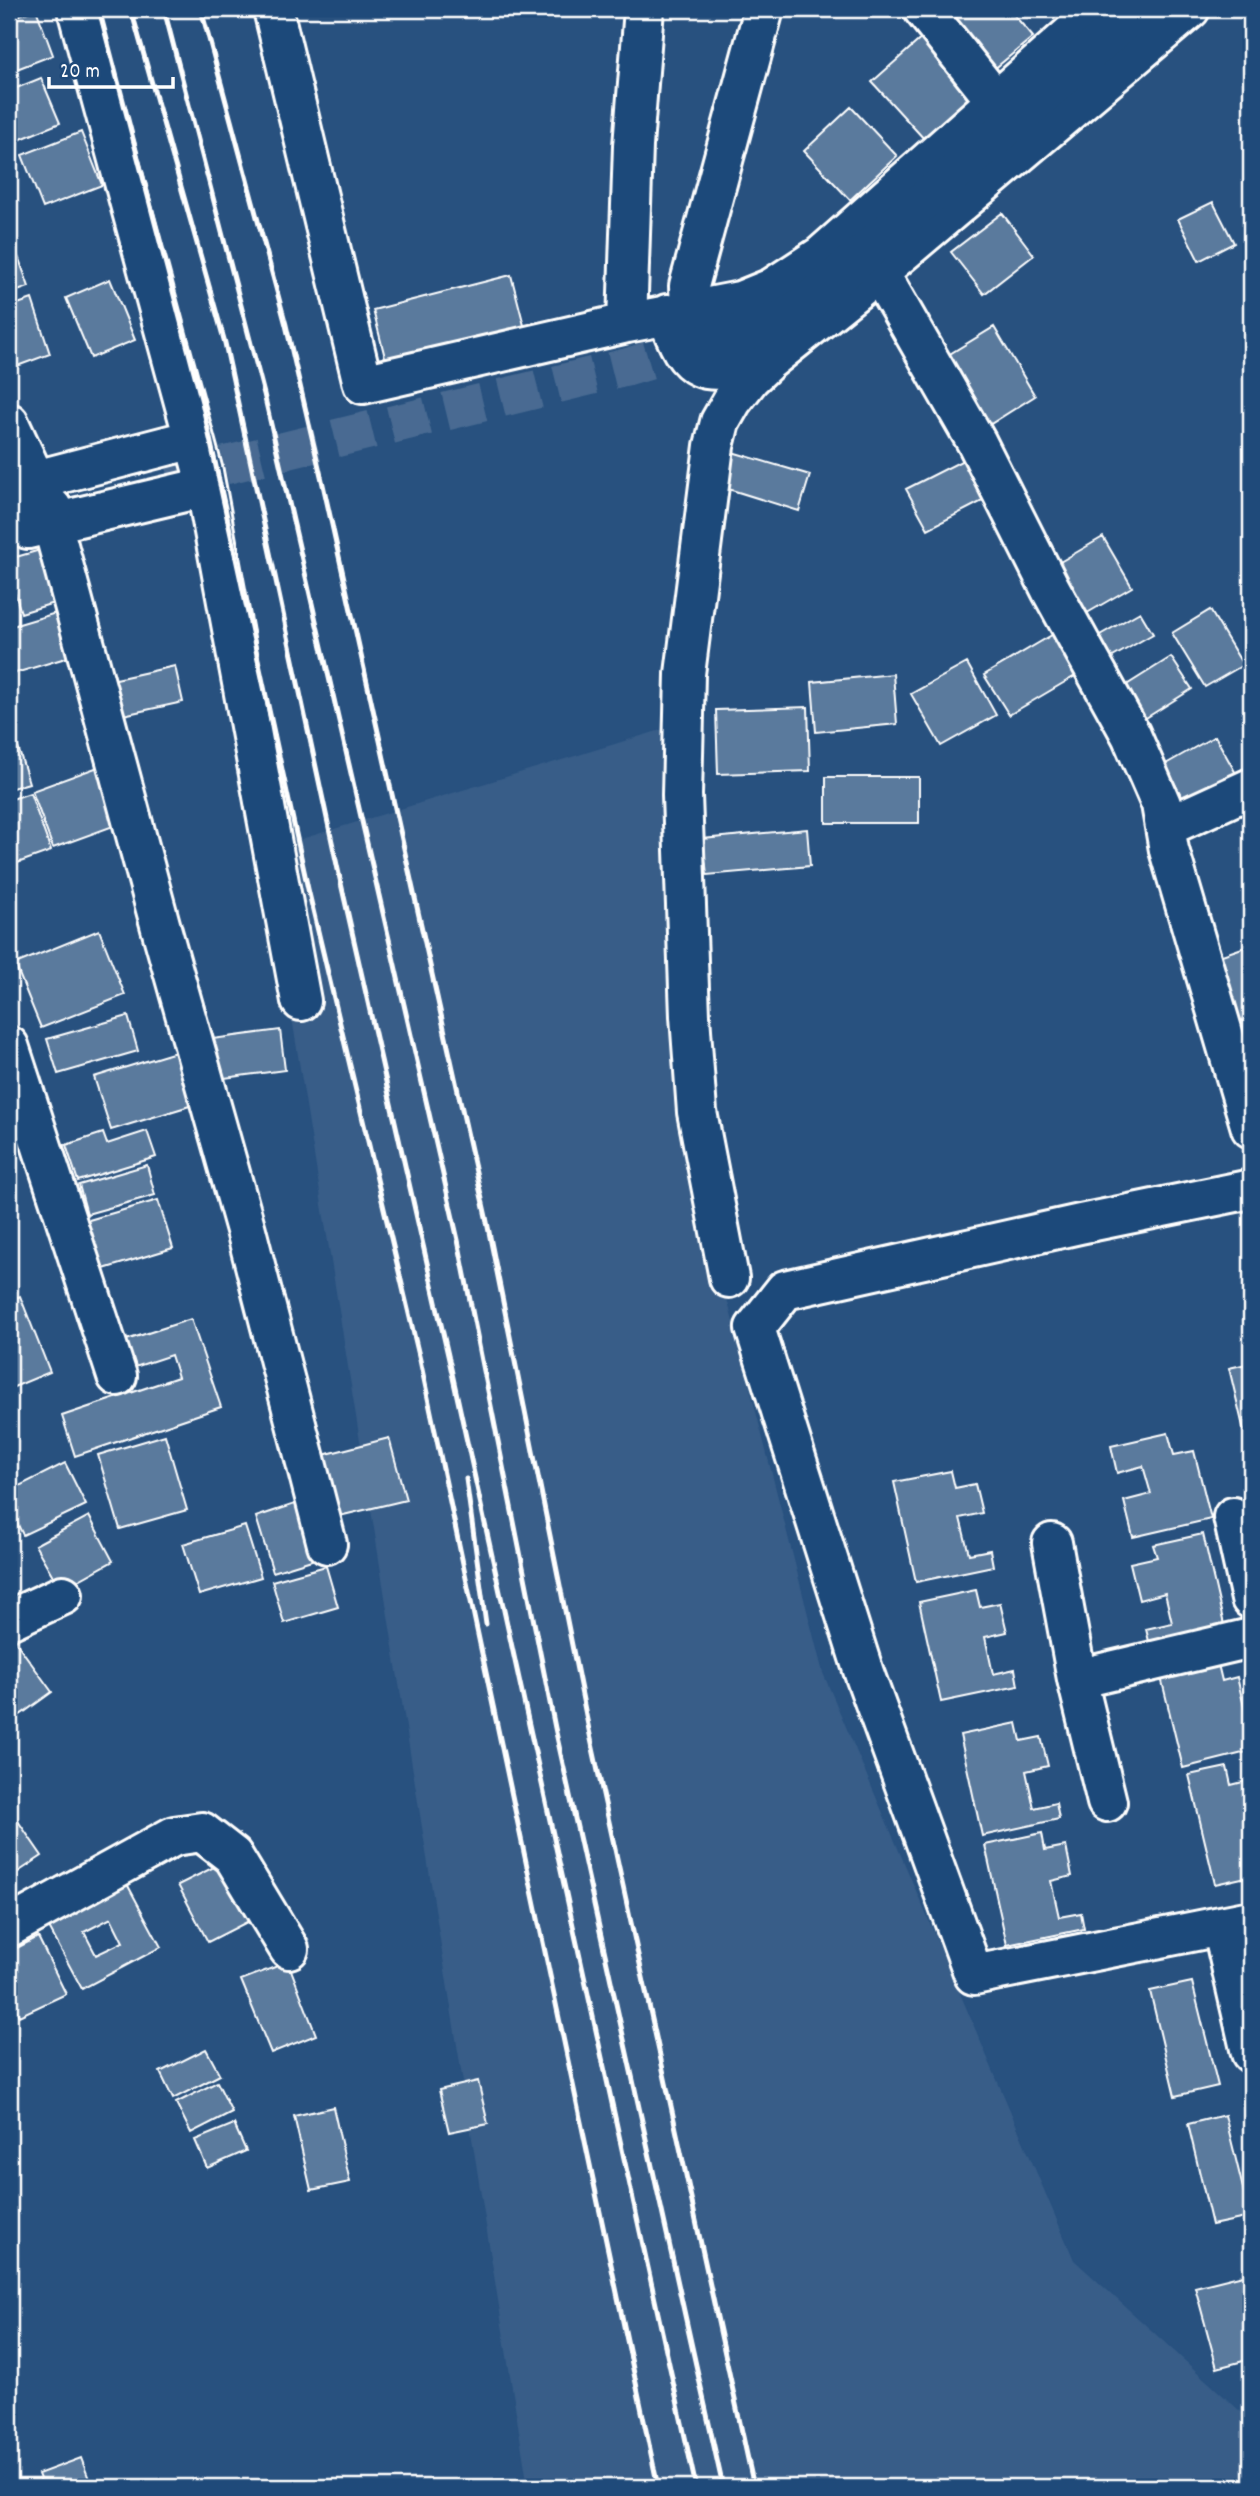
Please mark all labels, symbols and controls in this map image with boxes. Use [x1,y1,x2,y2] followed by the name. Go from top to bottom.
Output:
[49,46,173,90] scale bar
[60,58,100,88] text: 20 m

